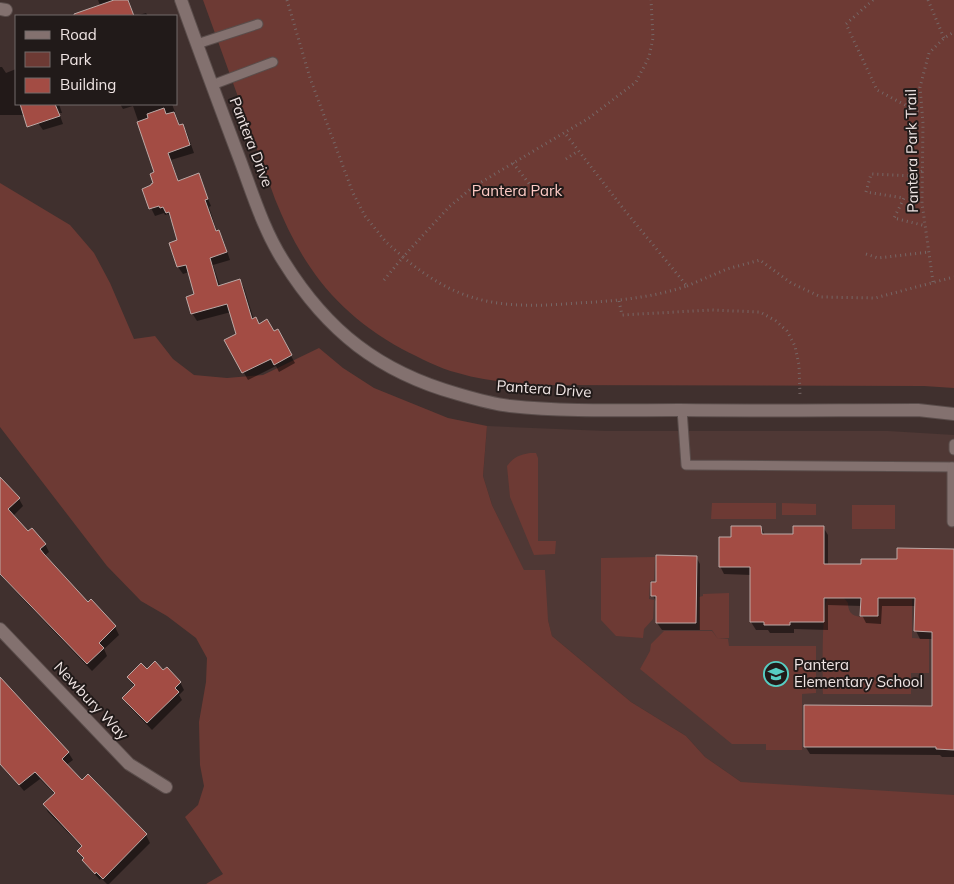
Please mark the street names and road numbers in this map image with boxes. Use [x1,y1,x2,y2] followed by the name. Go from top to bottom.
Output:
[901,89,922,213] street label: Pantera Park Trail
[226,94,277,190] street label: Pantera Drive
[496,376,592,401] street label: Pantera Drive
[50,657,133,744] street label: Newbury Way

